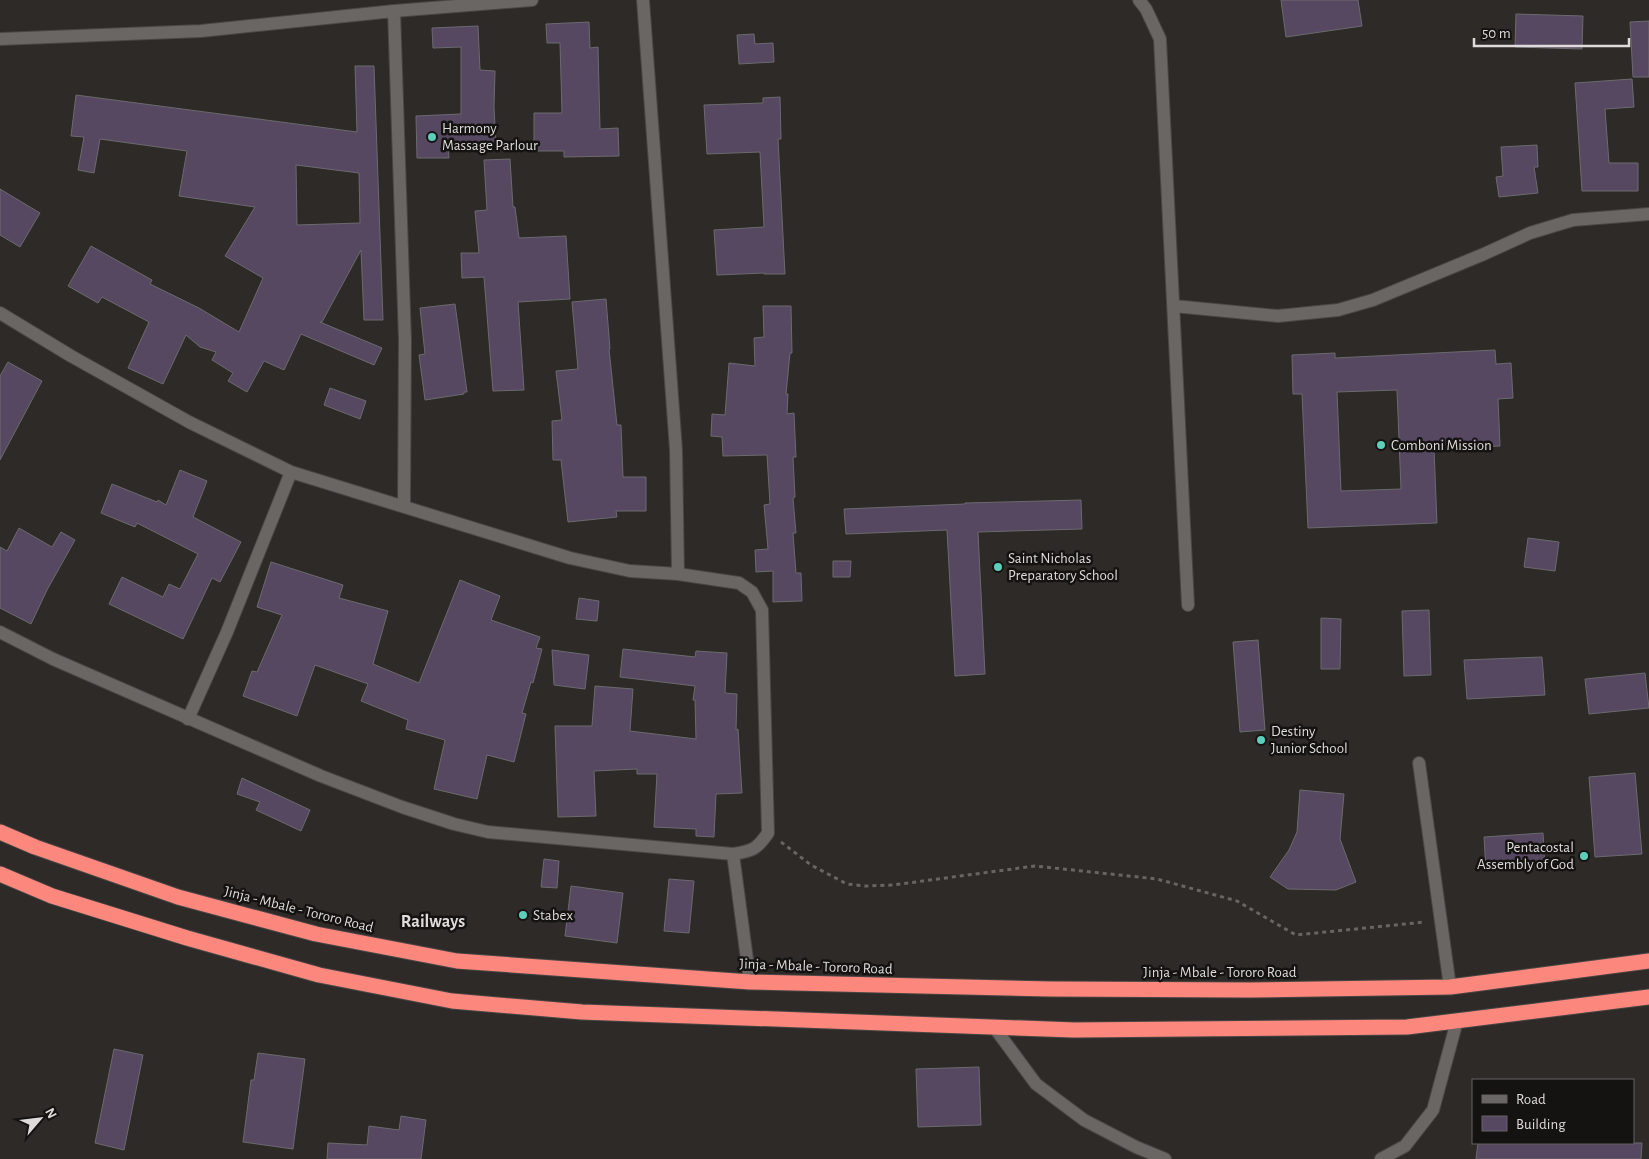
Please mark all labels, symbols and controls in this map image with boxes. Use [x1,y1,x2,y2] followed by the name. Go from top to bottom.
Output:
[1474,15,1629,47] scale bar
[1482,26,1511,41] text: 50 m
[442,121,538,153] place label: Harmony Massage Parlour
[426,131,438,143] marker: Harmony Massage Parlour
[1391,438,1492,453] place label: Comboni Mission
[1375,439,1387,451] marker: Comboni Mission
[1008,551,1118,583] place label: Saint Nicholas Preparatory School
[992,561,1004,573] marker: Saint Nicholas Preparatory School
[1271,724,1348,756] place label: Destiny Junior School
[1255,734,1267,746] marker: Destiny Junior School
[1477,840,1574,872] place label: Pentacostal Assembly of God
[1578,850,1590,862] marker: Pentacostal Assembly of God
[223,884,375,935] street label: Jinja - Mbale - Tororo Road
[533,908,573,923] place label: Stabex
[517,909,529,921] marker: Stabex
[401,913,465,931] district label: Railways
[739,956,893,977] street label: Jinja - Mbale - Tororo Road
[1143,965,1297,980] street label: Jinja - Mbale - Tororo Road
[1472,1079,1634,1144] legend
[1516,1092,1546,1107] text: Road
[15,1094,65,1144] north arrow
[42,1106,59,1121] text: N
[1516,1117,1566,1132] text: Building

